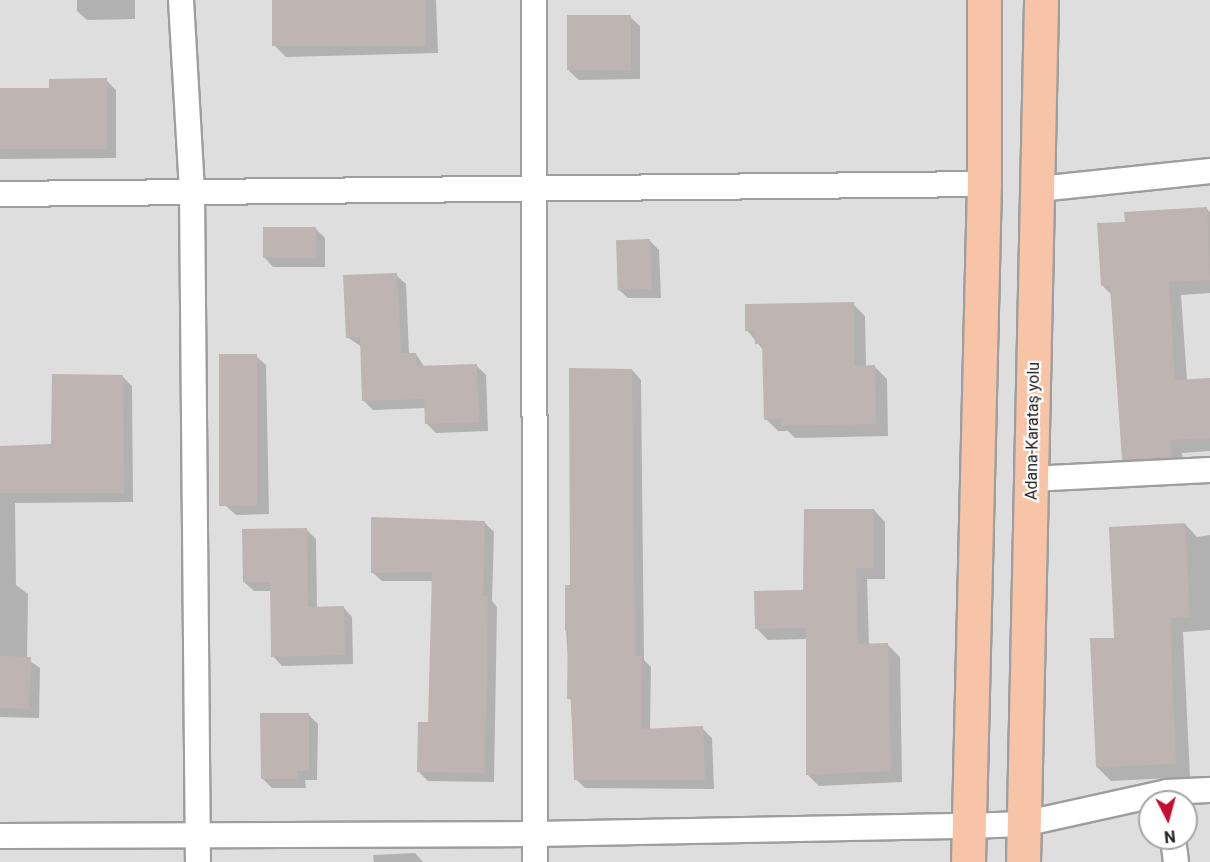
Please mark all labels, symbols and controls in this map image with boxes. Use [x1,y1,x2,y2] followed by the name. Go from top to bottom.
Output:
[1022,362,1044,500] street label: Adana-Karataş yolu
[1138,790,1198,850] north arrow
[1163,826,1176,846] text: N

